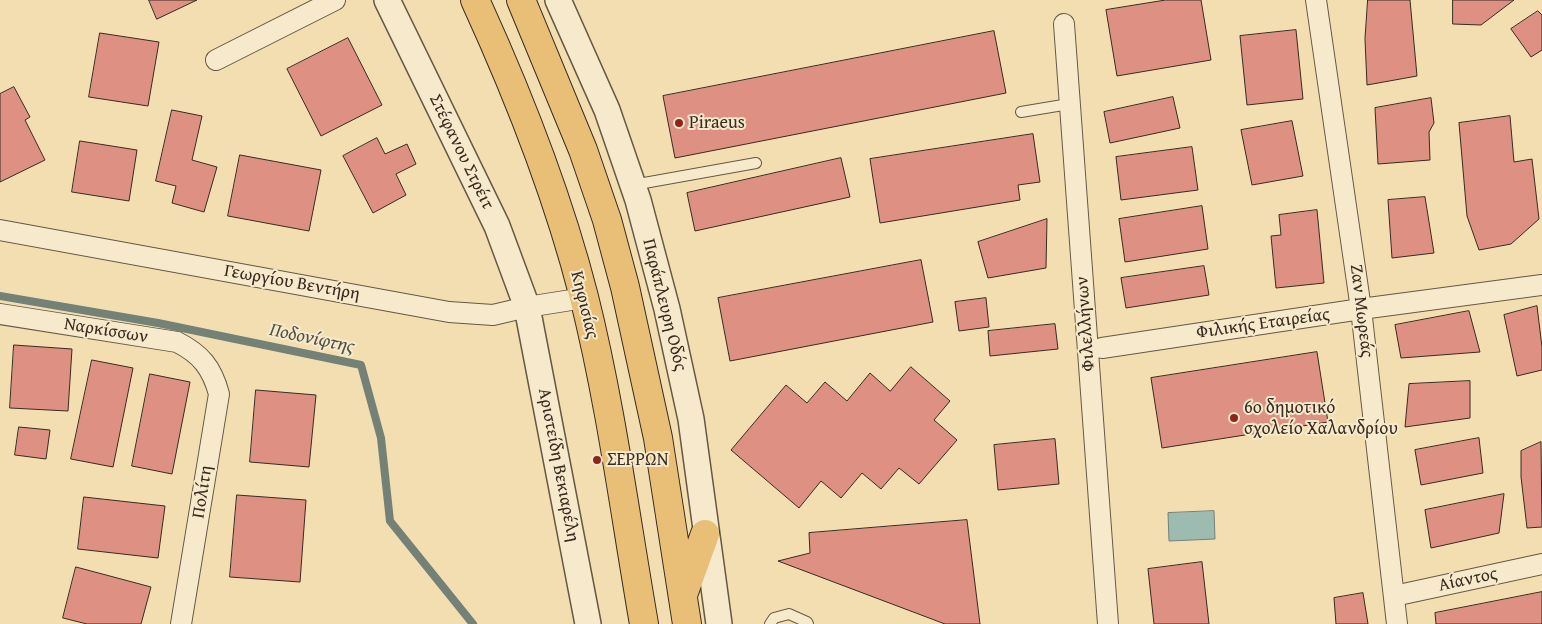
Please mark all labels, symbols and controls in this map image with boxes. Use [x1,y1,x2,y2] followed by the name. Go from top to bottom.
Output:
[424,91,498,213] street label: Στέφανου Στρέιτ
[689,112,745,134] place label: Piraeus
[673,117,685,129] marker: Piraeus
[637,237,691,373] street label: Παράπλευρη Οδός
[222,260,362,306] street label: Γεωργίου Βεντήρη
[1345,263,1377,359] street label: Ζαν Μωρεάς
[565,269,603,341] street label: Κηφισίας
[1072,276,1100,372] street label: Φιλελλήνων
[1195,304,1331,344] street label: Φιλικής Εταιρείας
[62,314,150,348] street label: Ναρκίσσων
[267,319,357,359] water label: Ποδονίφτης
[532,386,584,544] street label: Αριστείδη Βεκιαρέλη
[1244,397,1398,439] place label: 6ο δημοτικό σχολείο Χαλανδρίου
[1228,412,1240,424] marker: 6ο δημοτικό σχολείο Χαλανδρίου
[607,449,668,471] place label: ΣΕΡΡΩΝ
[591,454,603,466] marker: ΣΕΡΡΩΝ
[188,464,218,520] street label: Πολίτη
[1436,563,1500,597] street label: Αίαντος

